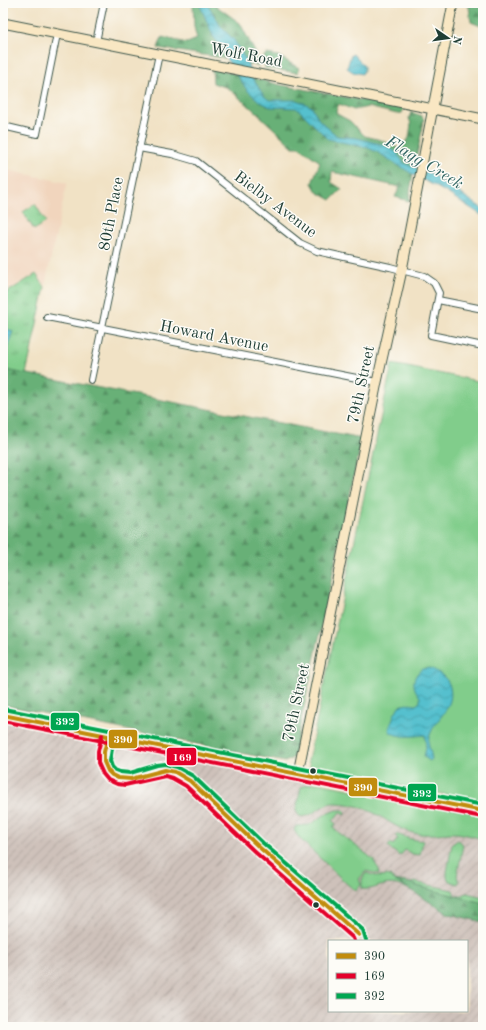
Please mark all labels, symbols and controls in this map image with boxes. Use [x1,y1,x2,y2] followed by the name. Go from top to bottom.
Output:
[428,18,468,58] north arrow
[450,35,463,46] text: N
[209,41,283,71] street label: Wolf Road
[381,133,466,193] water label: Flagg Creek
[231,169,319,241] street label: Bielby Avenue
[97,176,127,252] street label: 80th Place
[158,319,270,355] street label: Howard Avenue
[346,344,378,426] street label: 79th Street
[281,662,313,744] street label: 79th Street
[50,712,80,731] line badge: 392
[55,717,75,728] text: 392
[108,729,138,749] line badge: 390
[113,735,133,746] text: 390
[166,747,197,766] line badge: 169
[172,753,192,764] text: 169
[308,766,318,776] unlabelled marker
[348,777,378,797] line badge: 390
[353,783,373,794] text: 390
[407,783,437,802] line badge: 392
[412,789,432,800] text: 392
[311,900,321,910] unlabelled marker
[328,940,468,1012] legend
[364,951,385,963] text: 390
[364,971,385,983] text: 169
[364,991,385,1003] text: 392

